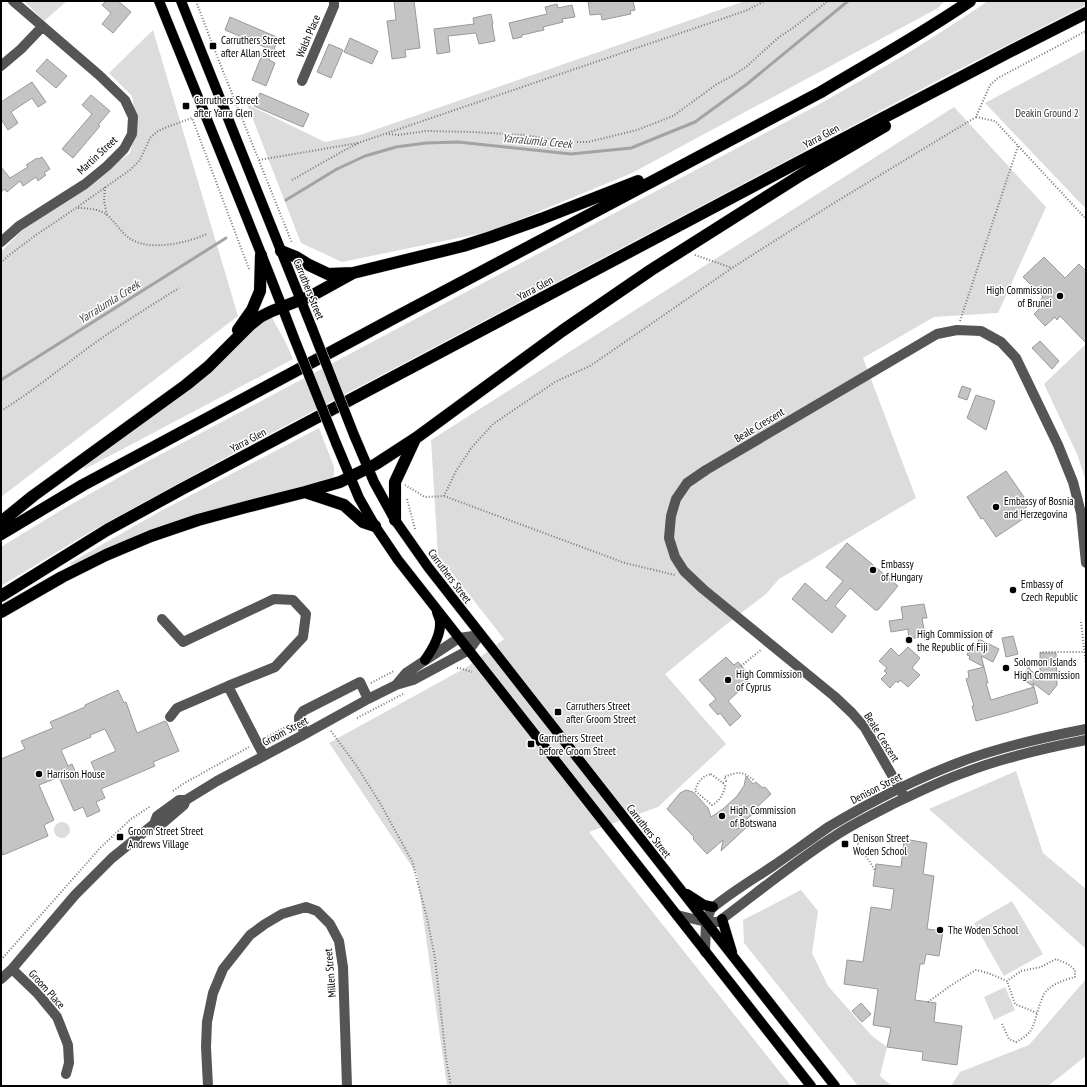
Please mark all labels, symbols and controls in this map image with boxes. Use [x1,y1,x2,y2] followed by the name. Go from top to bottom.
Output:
[293,12,323,59] street label: Walsh Place
[221,33,285,60] place label: Carruthers Street after Allan Street
[208,41,218,51] marker: Carruthers Street after Allan Street
[194,93,258,120] place label: Carruthers Street after Yarra Glen
[181,101,191,111] marker: Carruthers Street after Yarra Glen
[1015,106,1079,120] park label: Deakin Ground 2
[801,121,842,151] street label: Yarra Glen
[502,130,574,151] water label: Yarralumla Creek
[74,133,120,177] street label: Martin Street
[290,257,328,321] street label: Carruthers Street
[515,273,556,303] street label: Yarra Glen
[75,276,144,326] water label: Yarralumla Creek
[986,283,1052,310] place label: High Commission of Brunei
[1055,291,1065,301] marker: High Commission of Brunei
[731,405,787,445] street label: Beale Crescent
[228,425,269,455] street label: Yarra Glen
[1004,494,1074,521] place label: Embassy of Bosnia and Herzegovina
[991,502,1001,512] marker: Embassy of Bosnia and Herzegovina
[425,546,475,606] street label: Carruthers Street
[881,557,923,584] place label: Embassy of Hungary
[868,565,878,575] marker: Embassy of Hungary
[1021,577,1078,604] place label: Embassy of Czech Republic
[1008,585,1018,595] marker: Embassy of Czech Republic
[917,627,994,654] place label: High Commission of the Republic of Fiji
[904,635,914,645] marker: High Commission of the Republic of Fiji
[1014,655,1080,682] place label: Solomon Islands High Commission
[1001,663,1011,673] marker: Solomon Islands High Commission
[736,667,802,694] place label: High Commission of Cyprus
[723,675,733,685] marker: High Commission of Cyprus
[566,699,636,726] place label: Carruthers Street after Groom Street
[553,707,563,717] marker: Carruthers Street after Groom Street
[861,710,903,764] street label: Beale Crescent
[260,713,310,749] street label: Groom Street
[539,731,616,758] place label: Carruthers Street before Groom Street
[526,739,536,749] marker: Carruthers Street before Groom Street
[47,767,105,781] place label: Harrison House
[34,769,44,779] marker: Harrison House
[848,769,904,807] street label: Denison Street
[624,801,674,861] street label: Carruthers Street
[730,803,796,830] place label: High Commission of Botswana
[717,811,727,821] marker: High Commission of Botswana
[128,824,203,851] place label: Groom Street Street Andrews Village
[853,831,909,858] place label: Denison Street Woden School
[115,832,125,842] marker: Groom Street Street Andrews Village
[840,839,850,849] marker: Denison Street Woden School
[948,923,1019,937] place label: The Woden School
[935,925,945,935] marker: The Woden School
[321,948,339,998] street label: Millen Street
[26,967,68,1012] street label: Groom Place

